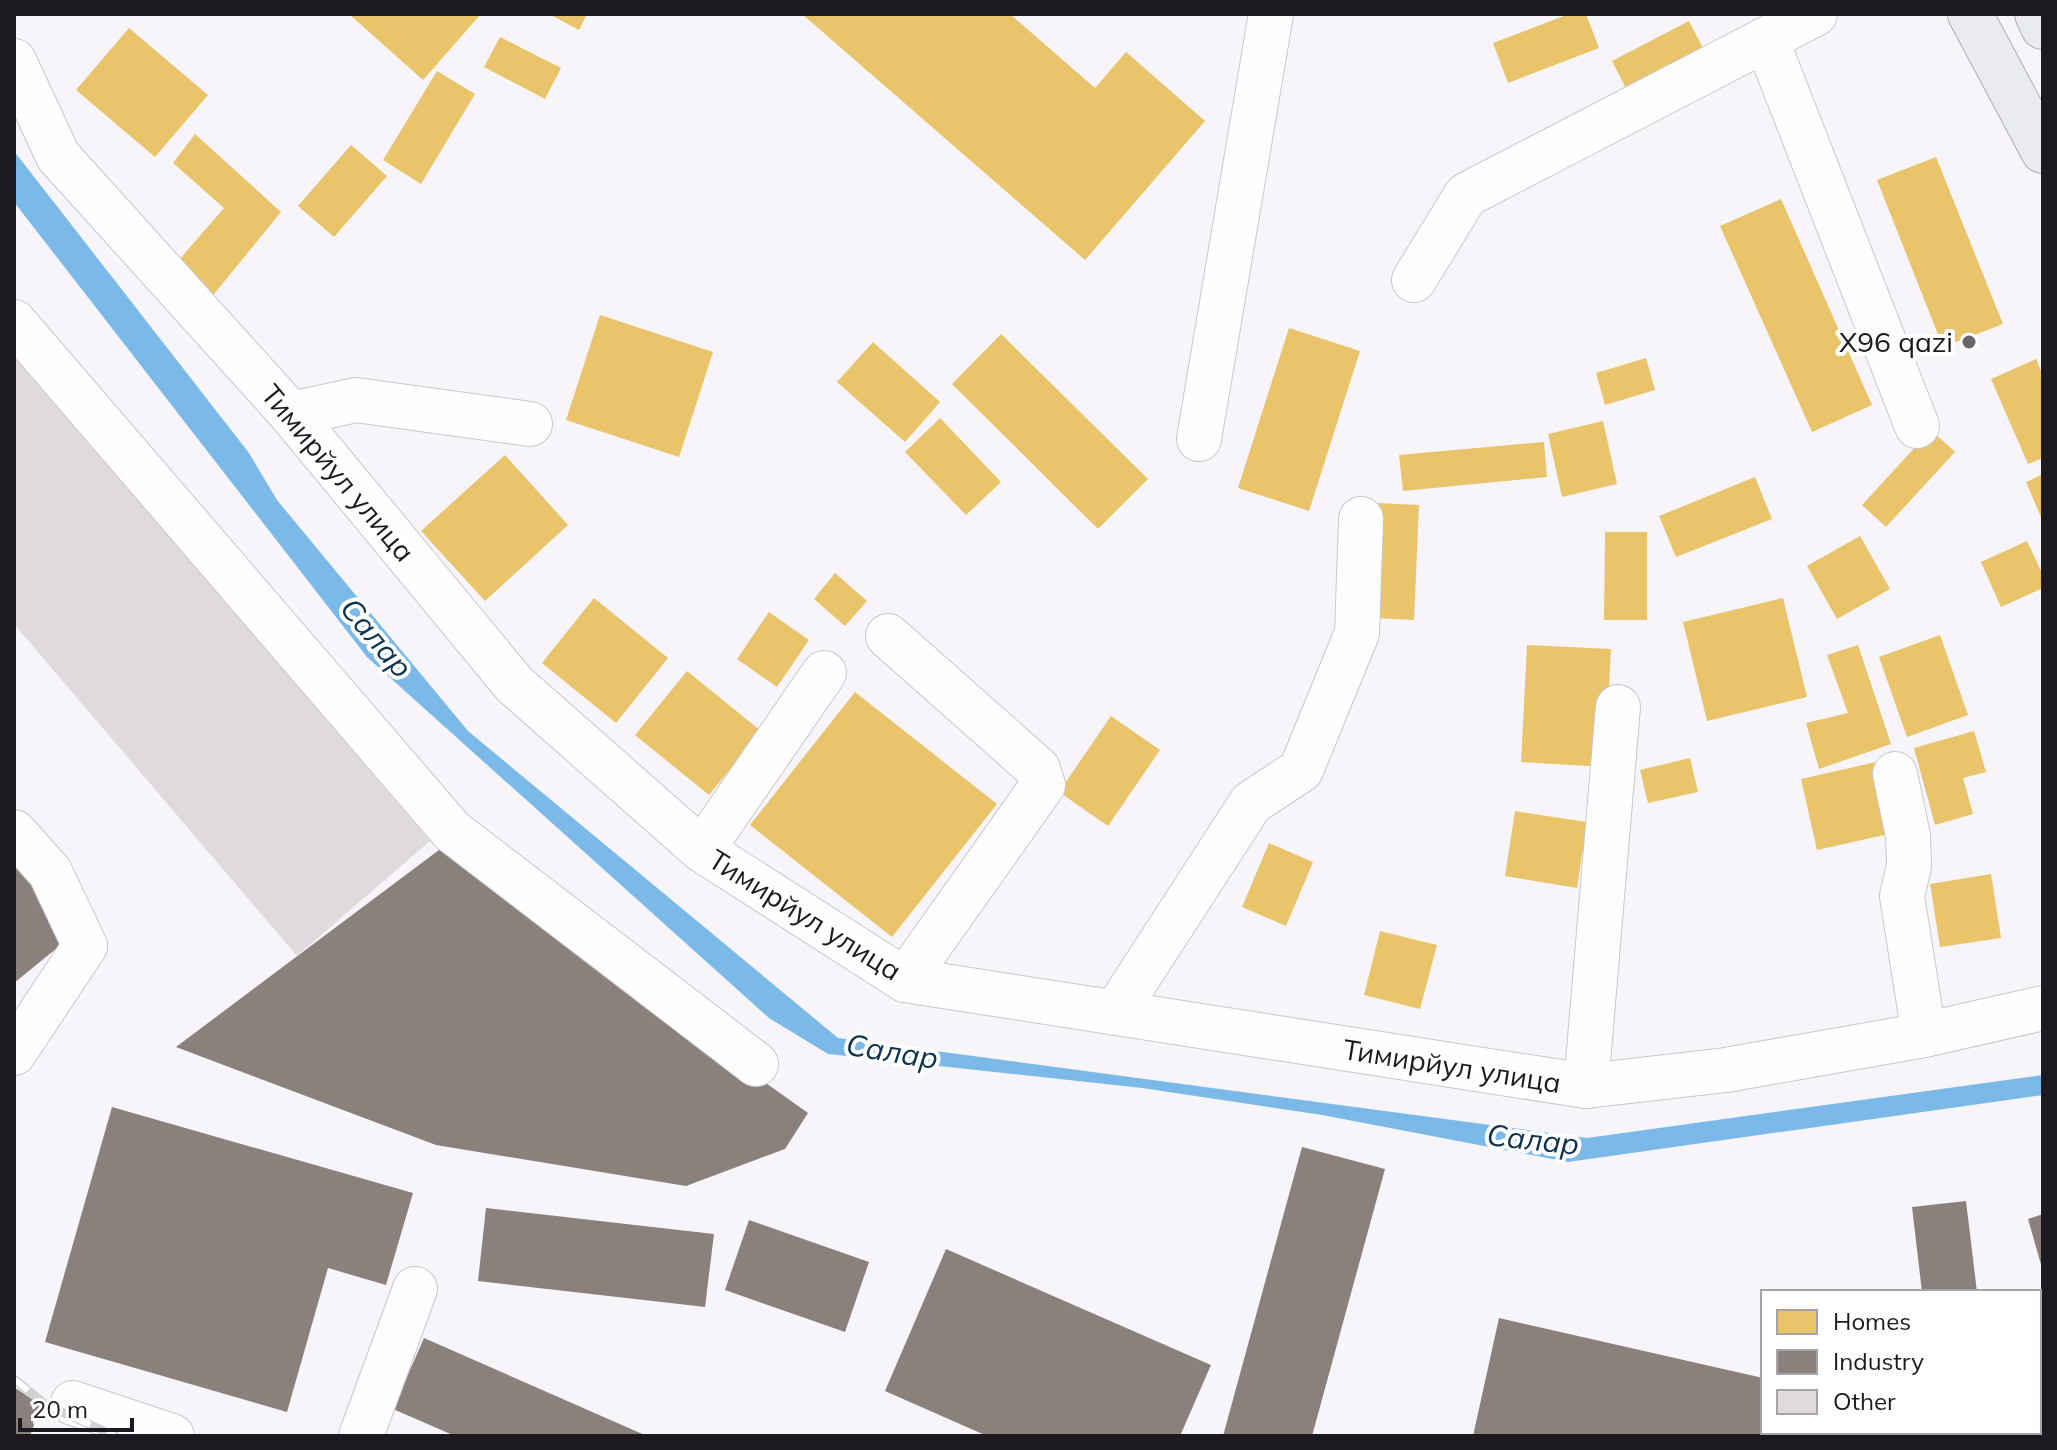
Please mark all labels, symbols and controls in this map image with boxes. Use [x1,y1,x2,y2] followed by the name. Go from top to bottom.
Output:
[1839,324,1953,359] place label: X96 qazi
[1960,333,1978,351] marker: X96 qazi
[254,377,423,568] street label: Тимирйул улица
[332,590,421,685] water label: Салар
[703,841,908,988] street label: Тимирйул улица
[843,1025,941,1077] water label: Салар
[1341,1031,1564,1100] street label: Тимирйул улица
[1485,1115,1581,1163] water label: Салар
[1761,1290,2041,1434] legend
[1833,1306,1911,1336] text: Homes
[1833,1346,1924,1376] text: Industry
[20,1382,132,1432] scale bar
[1833,1386,1896,1416] text: Other
[32,1394,88,1424] text: 20 m

